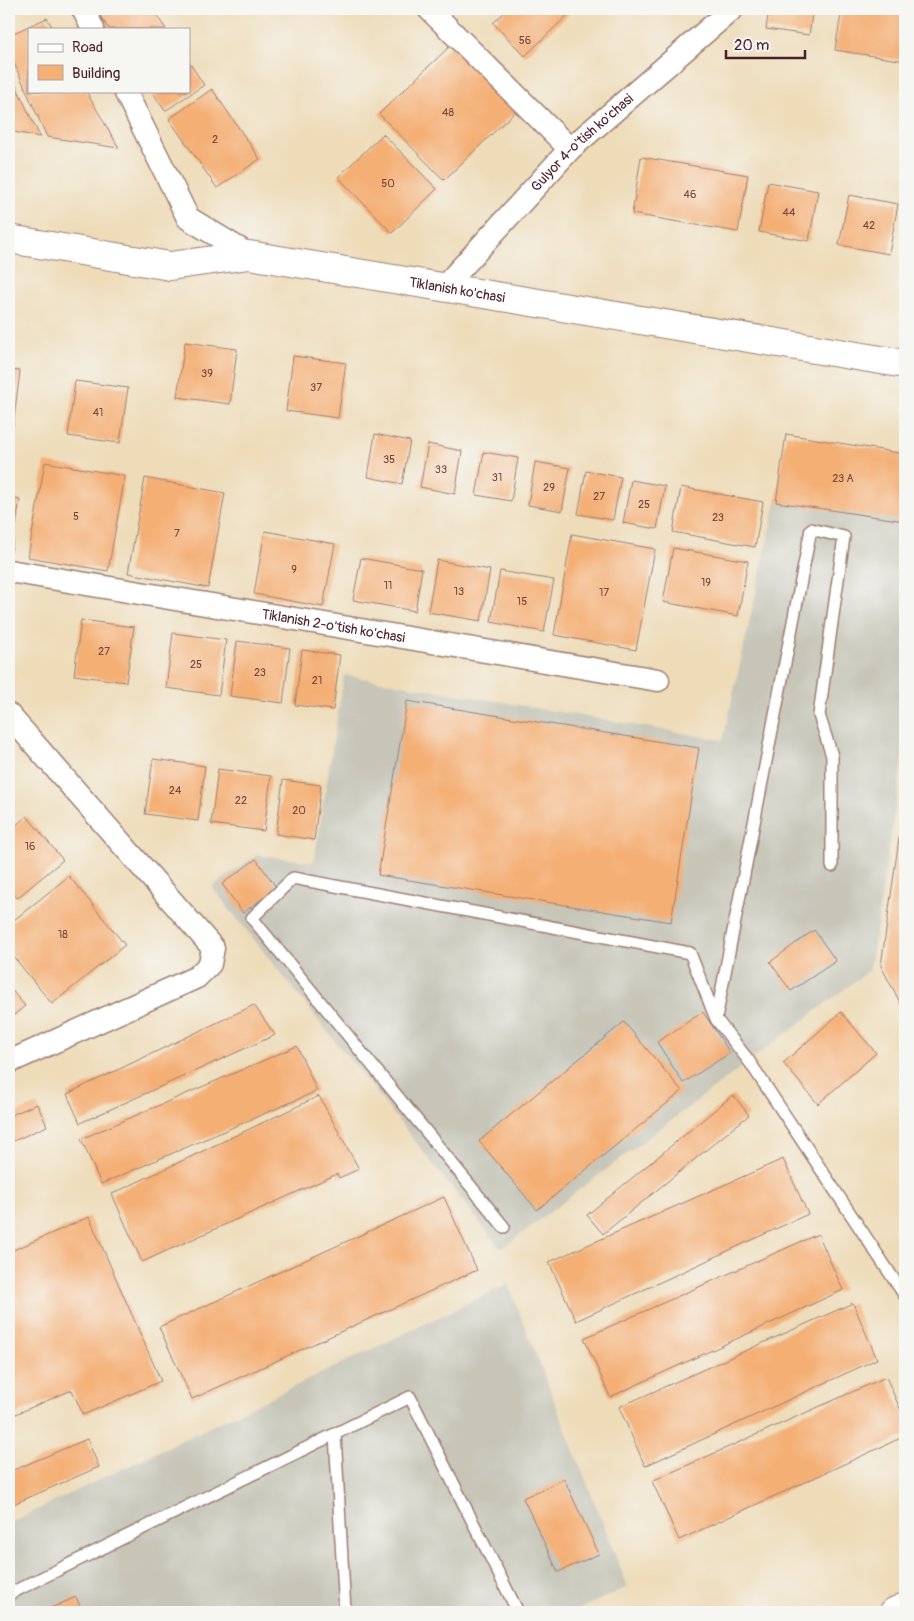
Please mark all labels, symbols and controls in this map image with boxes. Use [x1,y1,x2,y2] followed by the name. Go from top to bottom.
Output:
[28,28,190,92] legend
[726,28,805,60] scale bar
[519,34,531,47] house number: 56
[734,36,769,55] text: 20 m
[72,38,103,57] text: Road
[72,64,120,83] text: Building
[527,90,637,195] street label: Gulyor 4-o'tish ko'chasi
[442,106,454,119] house number: 48
[212,133,218,146] house number: 2
[381,177,395,190] house number: 50
[684,188,696,201] house number: 46
[783,206,796,219] house number: 44
[863,219,875,232] house number: 42
[408,273,507,306] street label: Tiklanish ko'chasi
[201,367,213,380] house number: 39
[310,381,322,394] house number: 37
[93,406,103,419] house number: 41
[383,453,395,466] house number: 35
[435,463,447,476] house number: 33
[492,471,502,484] house number: 31
[832,472,854,485] house number: 23 A
[543,481,555,494] house number: 29
[593,490,605,503] house number: 27
[638,498,650,511] house number: 25
[73,510,79,523] house number: 5
[712,511,724,524] house number: 23
[174,527,180,540] house number: 7
[291,563,297,576] house number: 9
[701,576,711,589] house number: 19
[384,579,392,592] house number: 11
[454,585,464,598] house number: 13
[599,586,609,599] house number: 17
[517,595,527,608] house number: 15
[260,605,407,646] street label: Tiklanish 2-o'tish ko'chasi
[98,645,110,658] house number: 27
[190,658,202,671] house number: 25
[254,666,266,679] house number: 23
[312,674,322,687] house number: 21
[169,784,182,797] house number: 24
[235,794,247,807] house number: 22
[292,804,306,817] house number: 20
[25,840,35,853] house number: 16
[58,928,68,941] house number: 18

